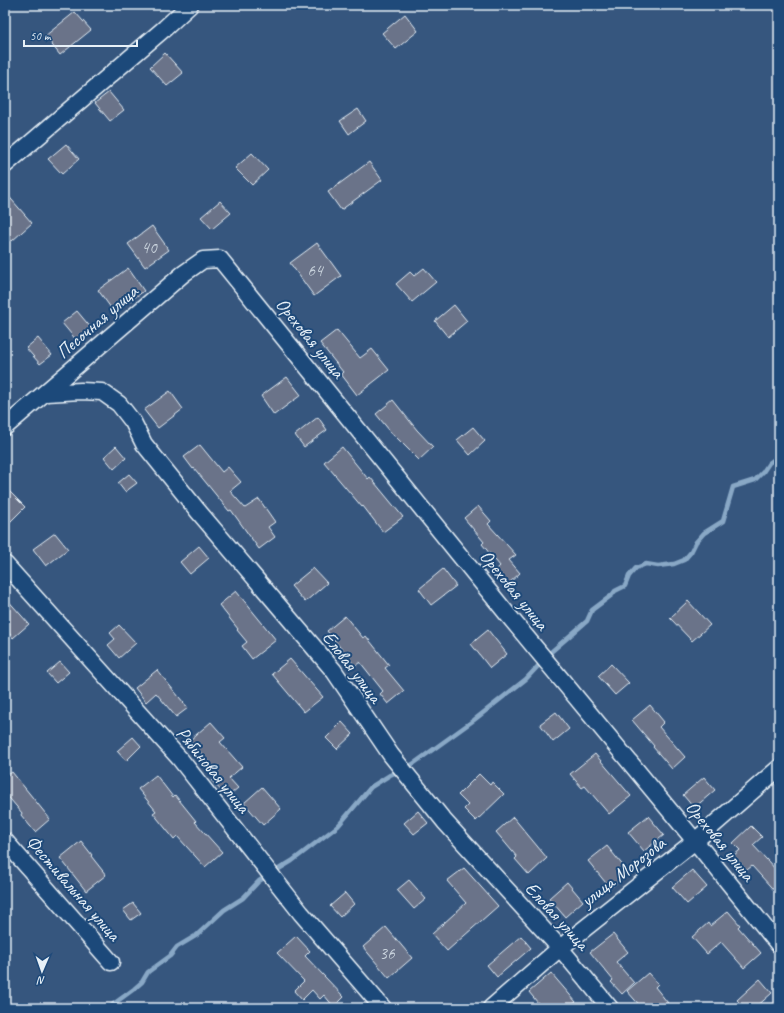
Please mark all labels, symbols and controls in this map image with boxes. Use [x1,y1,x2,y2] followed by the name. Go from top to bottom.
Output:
[24,22,137,48] scale bar
[30,28,52,44] text: 50 m
[141,237,158,258] house number: 40
[307,260,325,281] house number: 64
[51,279,144,364] street label: Песочная улица
[270,293,351,384] street label: Ореховая улица
[474,545,555,636] street label: Ореховая улица
[317,626,388,710] street label: Еловая улица
[171,722,256,819] street label: Рябиновая улица
[680,796,761,887] street label: Ореховая улица
[20,830,126,947] street label: Фестивальная улица
[575,830,672,913] street label: улица Морозова
[520,877,596,957] street label: Еловая улица
[379,943,396,964] house number: 36
[22,951,62,991] north arrow
[36,974,45,988] text: N

